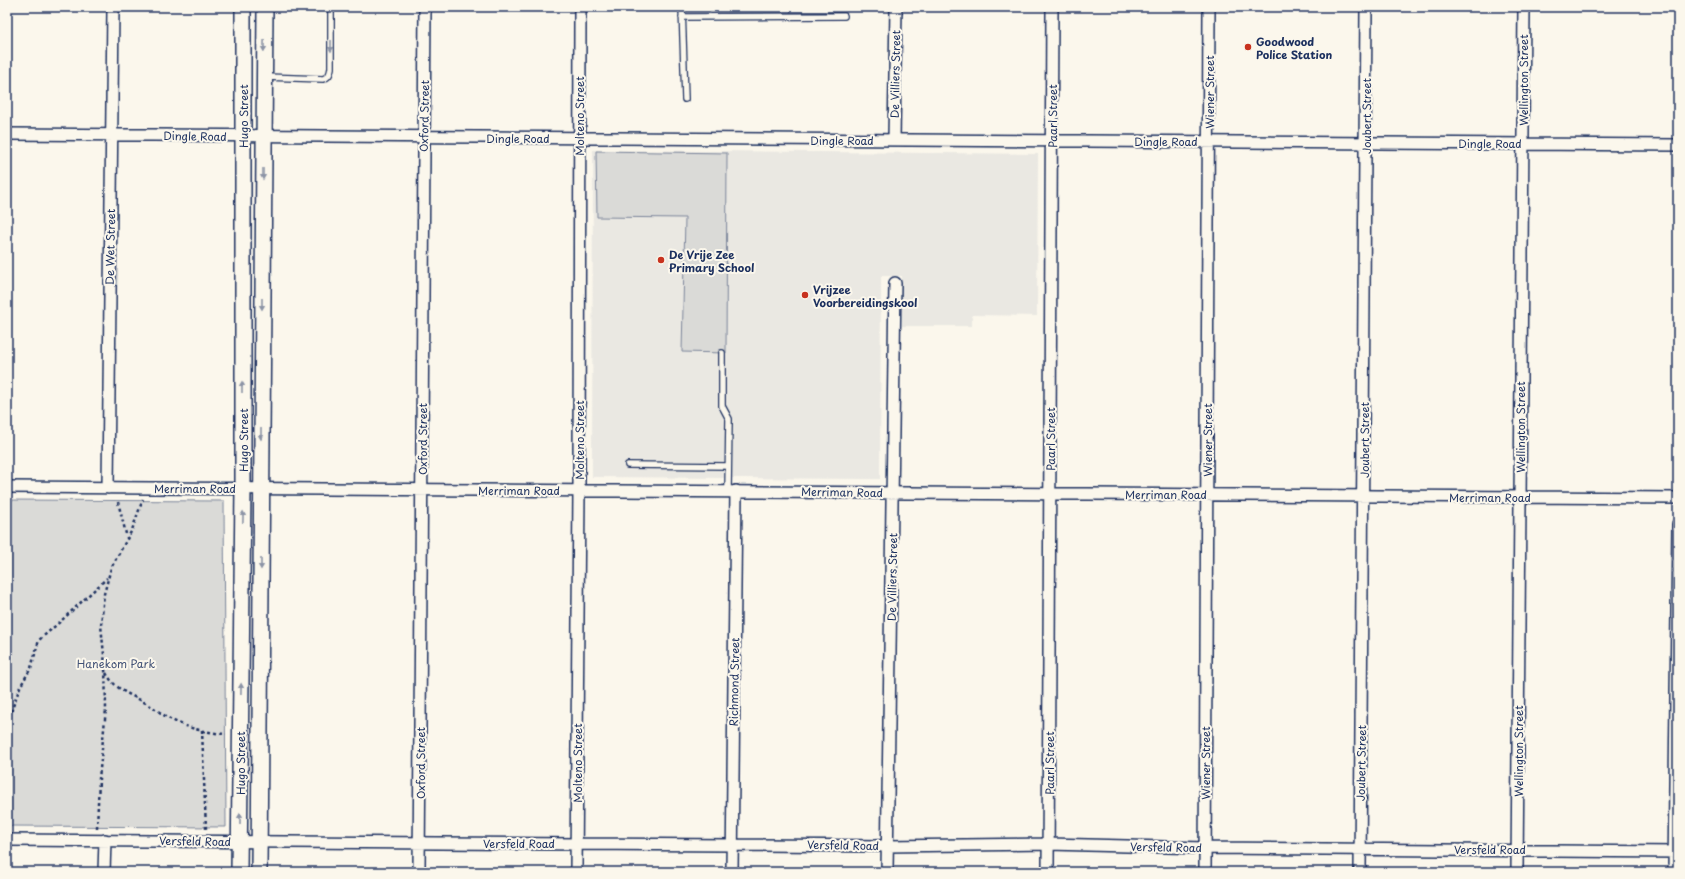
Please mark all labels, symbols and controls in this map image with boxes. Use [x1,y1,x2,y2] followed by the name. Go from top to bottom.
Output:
[886,29,904,118] street label: De Villiers Street
[1256,33,1332,63] place label: Goodwood Police Station
[1515,34,1532,126] street label: Wellington Street
[261,40,267,53] one-way arrow
[328,40,334,53] one-way arrow
[1243,42,1253,52] marker: Goodwood Police Station
[1201,55,1218,129] street label: Wiener Street
[571,76,588,156] street label: Molteno Street
[1358,77,1375,154] street label: Joubert Street
[415,79,433,152] street label: Oxford Street
[235,84,252,148] street label: Hugo Street
[1044,84,1061,148] street label: Paarl Street
[163,127,227,145] street label: Dingle Road
[486,130,550,147] street label: Dingle Road
[810,132,874,149] street label: Dingle Road
[1134,133,1198,150] street label: Dingle Road
[1458,135,1522,152] street label: Dingle Road
[260,168,266,181] one-way arrow
[101,208,119,285] street label: De Wet Street
[669,246,754,276] place label: De Vrije Zee Primary School
[656,255,666,265] marker: De Vrije Zee Primary School
[813,281,917,311] place label: Vrijzee Voorbereidingskool
[800,290,810,300] marker: Vrijzee Voorbereidingskool
[259,298,265,311] one-way arrow
[239,380,245,393] one-way arrow
[1512,381,1529,473] street label: Wellington Street
[571,400,588,480] street label: Molteno Street
[1356,401,1373,478] street label: Joubert Street
[414,402,431,475] street label: Oxford Street
[1199,403,1216,477] street label: Wiener Street
[1042,407,1059,471] street label: Paarl Street
[235,408,252,472] street label: Hugo Street
[258,428,264,441] one-way arrow
[154,480,236,497] street label: Merriman Road
[478,482,560,499] street label: Merriman Road
[801,483,883,501] street label: Merriman Road
[1125,486,1207,503] street label: Merriman Road
[1449,489,1531,506] street label: Merriman Road
[240,510,246,523] one-way arrow
[883,532,901,621] street label: De Villiers Street
[258,558,264,571] one-way arrow
[725,637,743,727] street label: Richmond Street
[77,655,155,672] park label: Hanekom Park
[238,682,244,695] one-way arrow
[1510,705,1527,797] street label: Wellington Street
[569,723,586,803] street label: Molteno Street
[1352,724,1370,801] street label: Joubert Street
[412,726,429,799] street label: Oxford Street
[1197,726,1214,800] street label: Wiener Street
[232,731,249,795] street label: Hugo Street
[1041,731,1058,795] street label: Paarl Street
[237,812,243,825] one-way arrow
[159,832,231,850] street label: Versfeld Road
[483,835,555,852] street label: Versfeld Road
[807,836,879,854] street label: Versfeld Road
[1130,838,1202,856] street label: Versfeld Road
[1454,841,1526,858] street label: Versfeld Road

